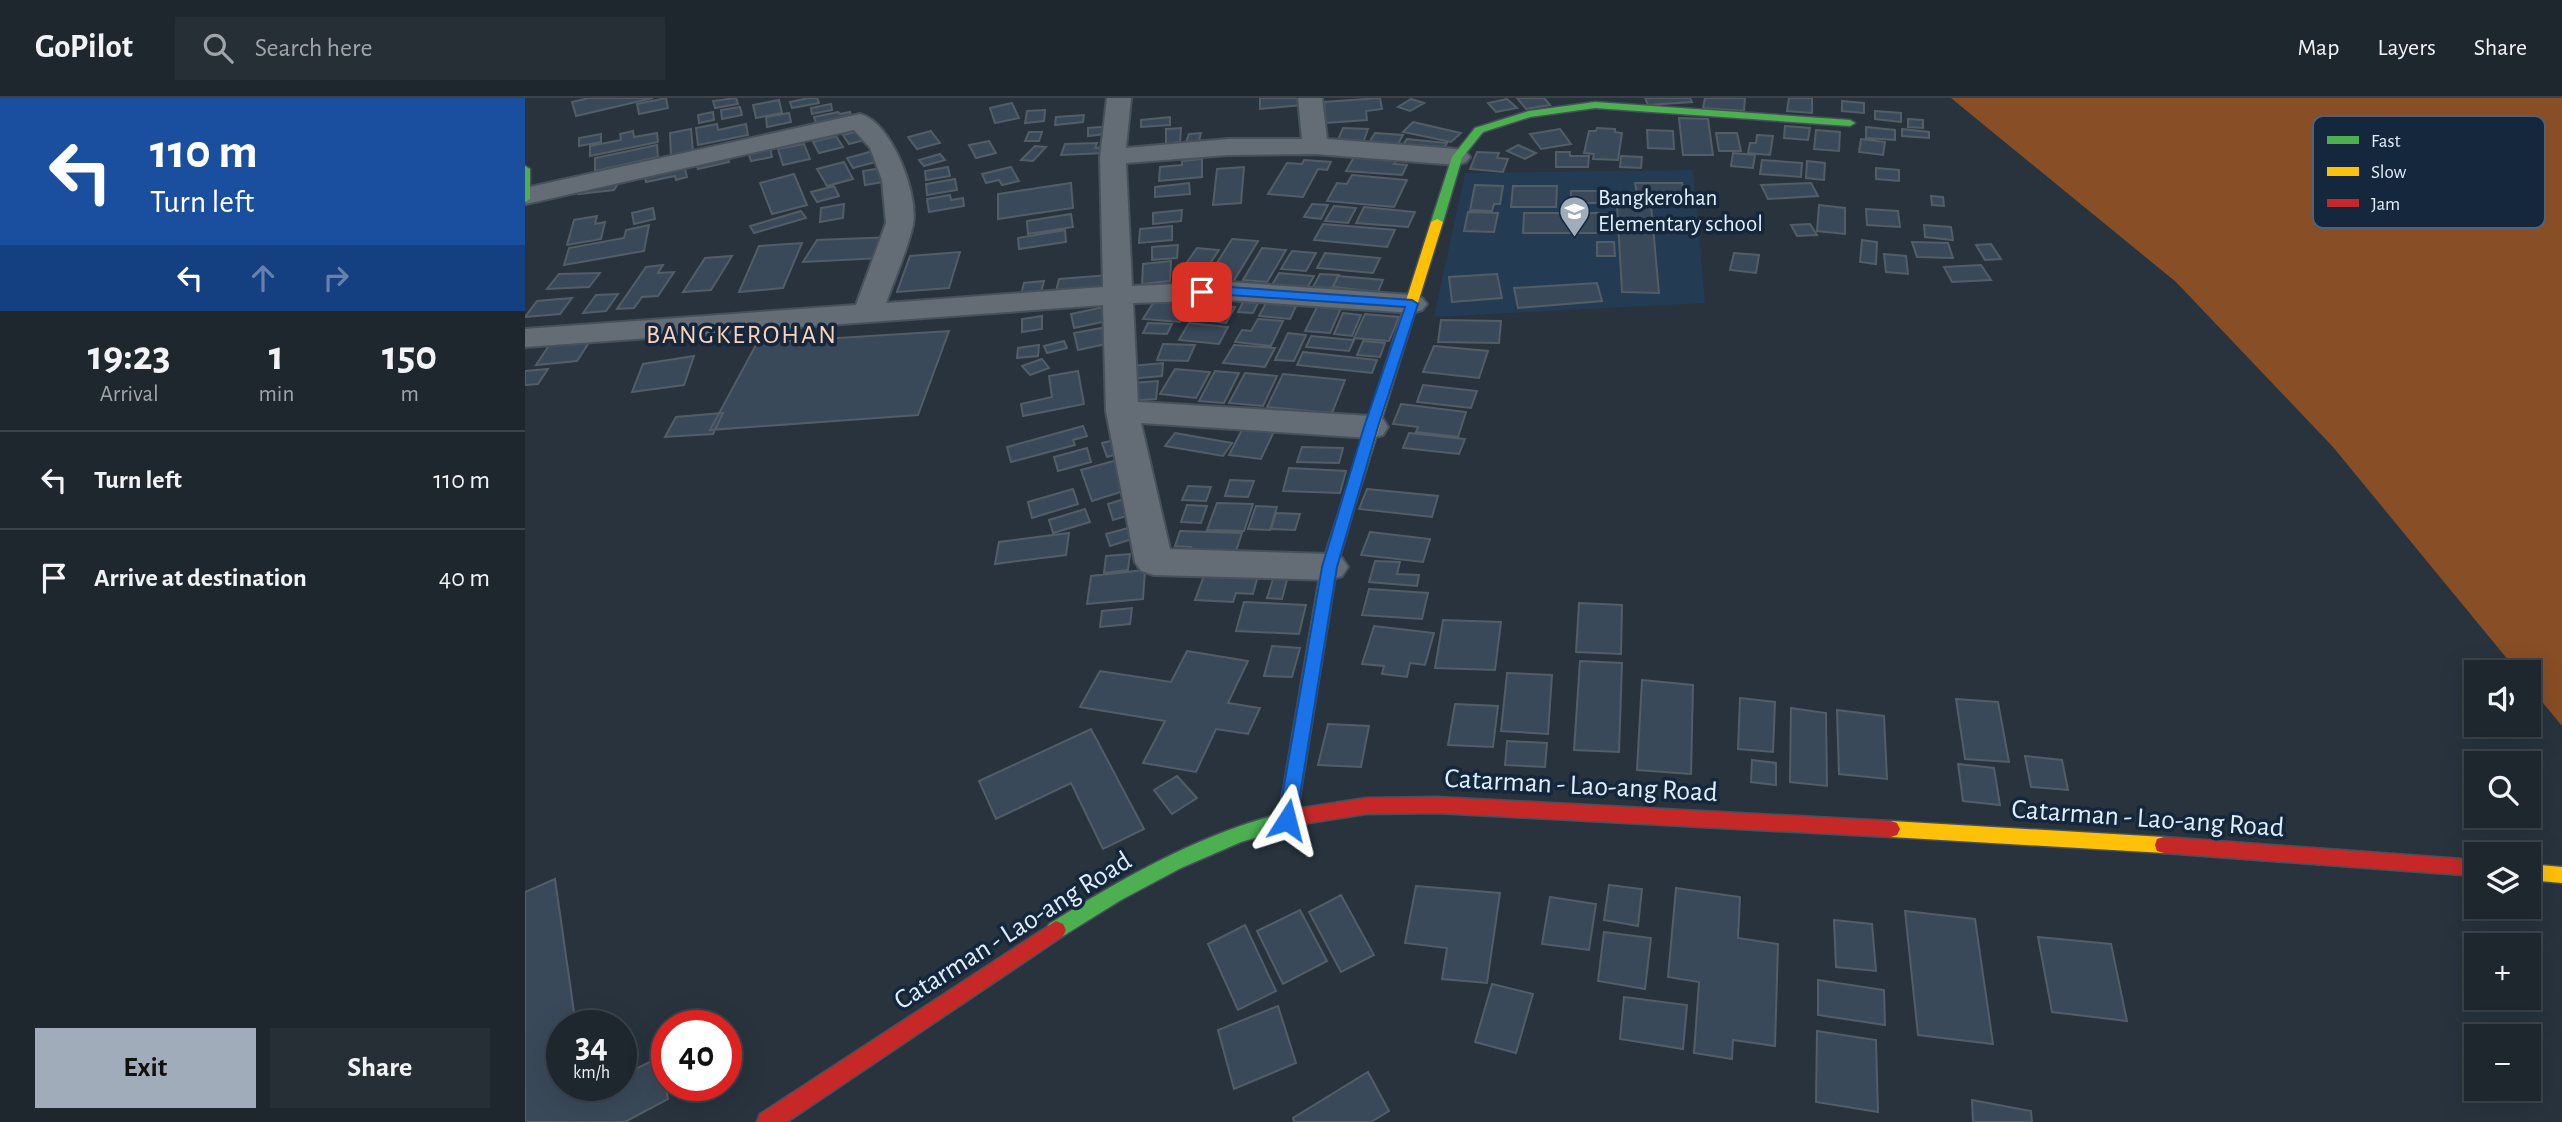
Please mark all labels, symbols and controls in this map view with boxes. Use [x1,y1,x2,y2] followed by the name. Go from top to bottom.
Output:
[175,17,665,80] search box
[199,29,237,67] icon: search
[35,31,133,64] text: GoPilot
[255,35,372,61] text: Search here
[2297,36,2339,60] text: Map
[2377,36,2436,60] text: Layers
[2474,36,2527,60] text: Share
[2313,116,2545,228] legend
[35,126,126,217] icon: left
[150,128,258,177] text: 110 m
[2371,132,2401,151] text: Fast
[2371,163,2407,182] text: Slow
[150,186,254,218] text: Turn left
[1598,187,1763,236] place label: Bangkerohan Elementary school
[1558,194,1592,238] school or university icon: Bangkerohan Elementary school
[2371,195,2400,214] text: Jam
[171,259,209,297] icon: left
[244,259,282,297] icon: ahead
[317,259,355,297] icon: right
[1172,262,1232,322] pin
[1183,273,1221,311] icon: arrive
[646,322,838,348] district label: BANGKEROHAN
[88,335,171,377] text: 19:23
[269,335,284,377] text: 1
[382,335,437,377] text: 150
[100,383,159,406] text: Arrival
[258,383,294,406] text: min
[400,383,419,406] text: m
[35,461,73,499] icon: left
[94,467,182,493] text: Turn left
[433,467,490,493] text: 110 m
[35,559,73,597] icon: arrive
[94,565,307,591] text: Arrive at destination
[439,565,490,591] text: 40 m
[2464,660,2541,1101] map controls
[2464,660,2541,737] button: sound
[2464,751,2541,828] button: search
[1444,765,1718,807] street label: Catarman - Lao-ang Road
[1250,783,1324,857] position arrow
[2011,795,2285,843] street label: Catarman - Lao-ang Road
[2464,842,2541,919] button: layers
[890,847,1136,1015] street label: Catarman - Lao-ang Road
[2464,933,2541,1010] button: +
[651,1010,742,1101] speed limit sign: 40
[2464,1024,2541,1101] button: −
[35,1028,256,1108] button: Exit
[270,1028,490,1108] button: Share
[575,1029,608,1064] text: 34
[573,1064,610,1082] text: km/h

